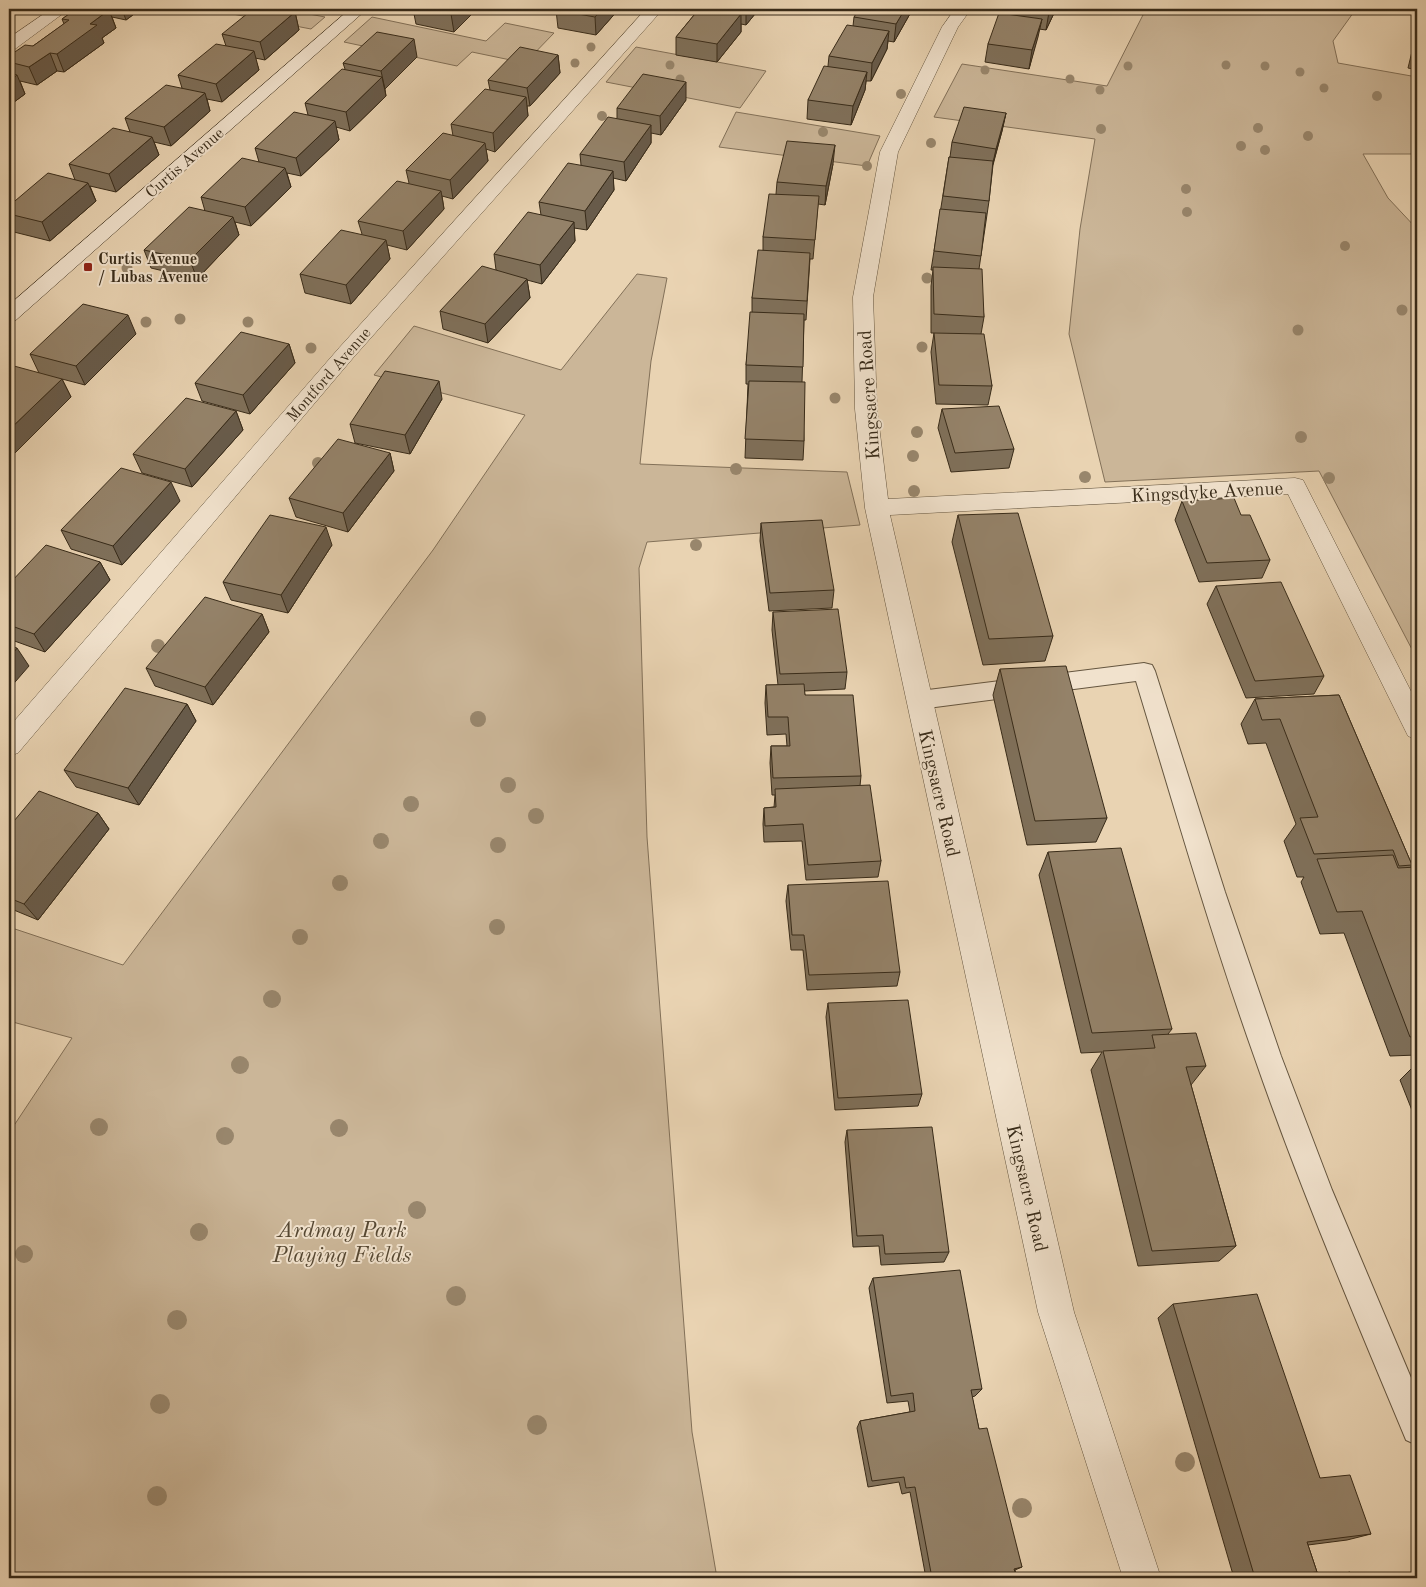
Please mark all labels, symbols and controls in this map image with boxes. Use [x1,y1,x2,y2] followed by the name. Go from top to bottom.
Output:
[143,125,228,202] street label: Curtis Avenue
[98,252,208,286] place label: Curtis Avenue / Lubas Avenue
[82,261,94,273] marker: Curtis Avenue / Lubas Avenue
[284,325,375,425] street label: Montford Avenue
[856,329,885,460] street label: Kingsacre Road
[1130,480,1284,507] street label: Kingsdyke Avenue
[914,728,961,859] street label: Kingsacre Road
[1002,1123,1049,1254] street label: Kingsacre Road
[271,1220,412,1267] park label: Ardmay Park Playing Fields

